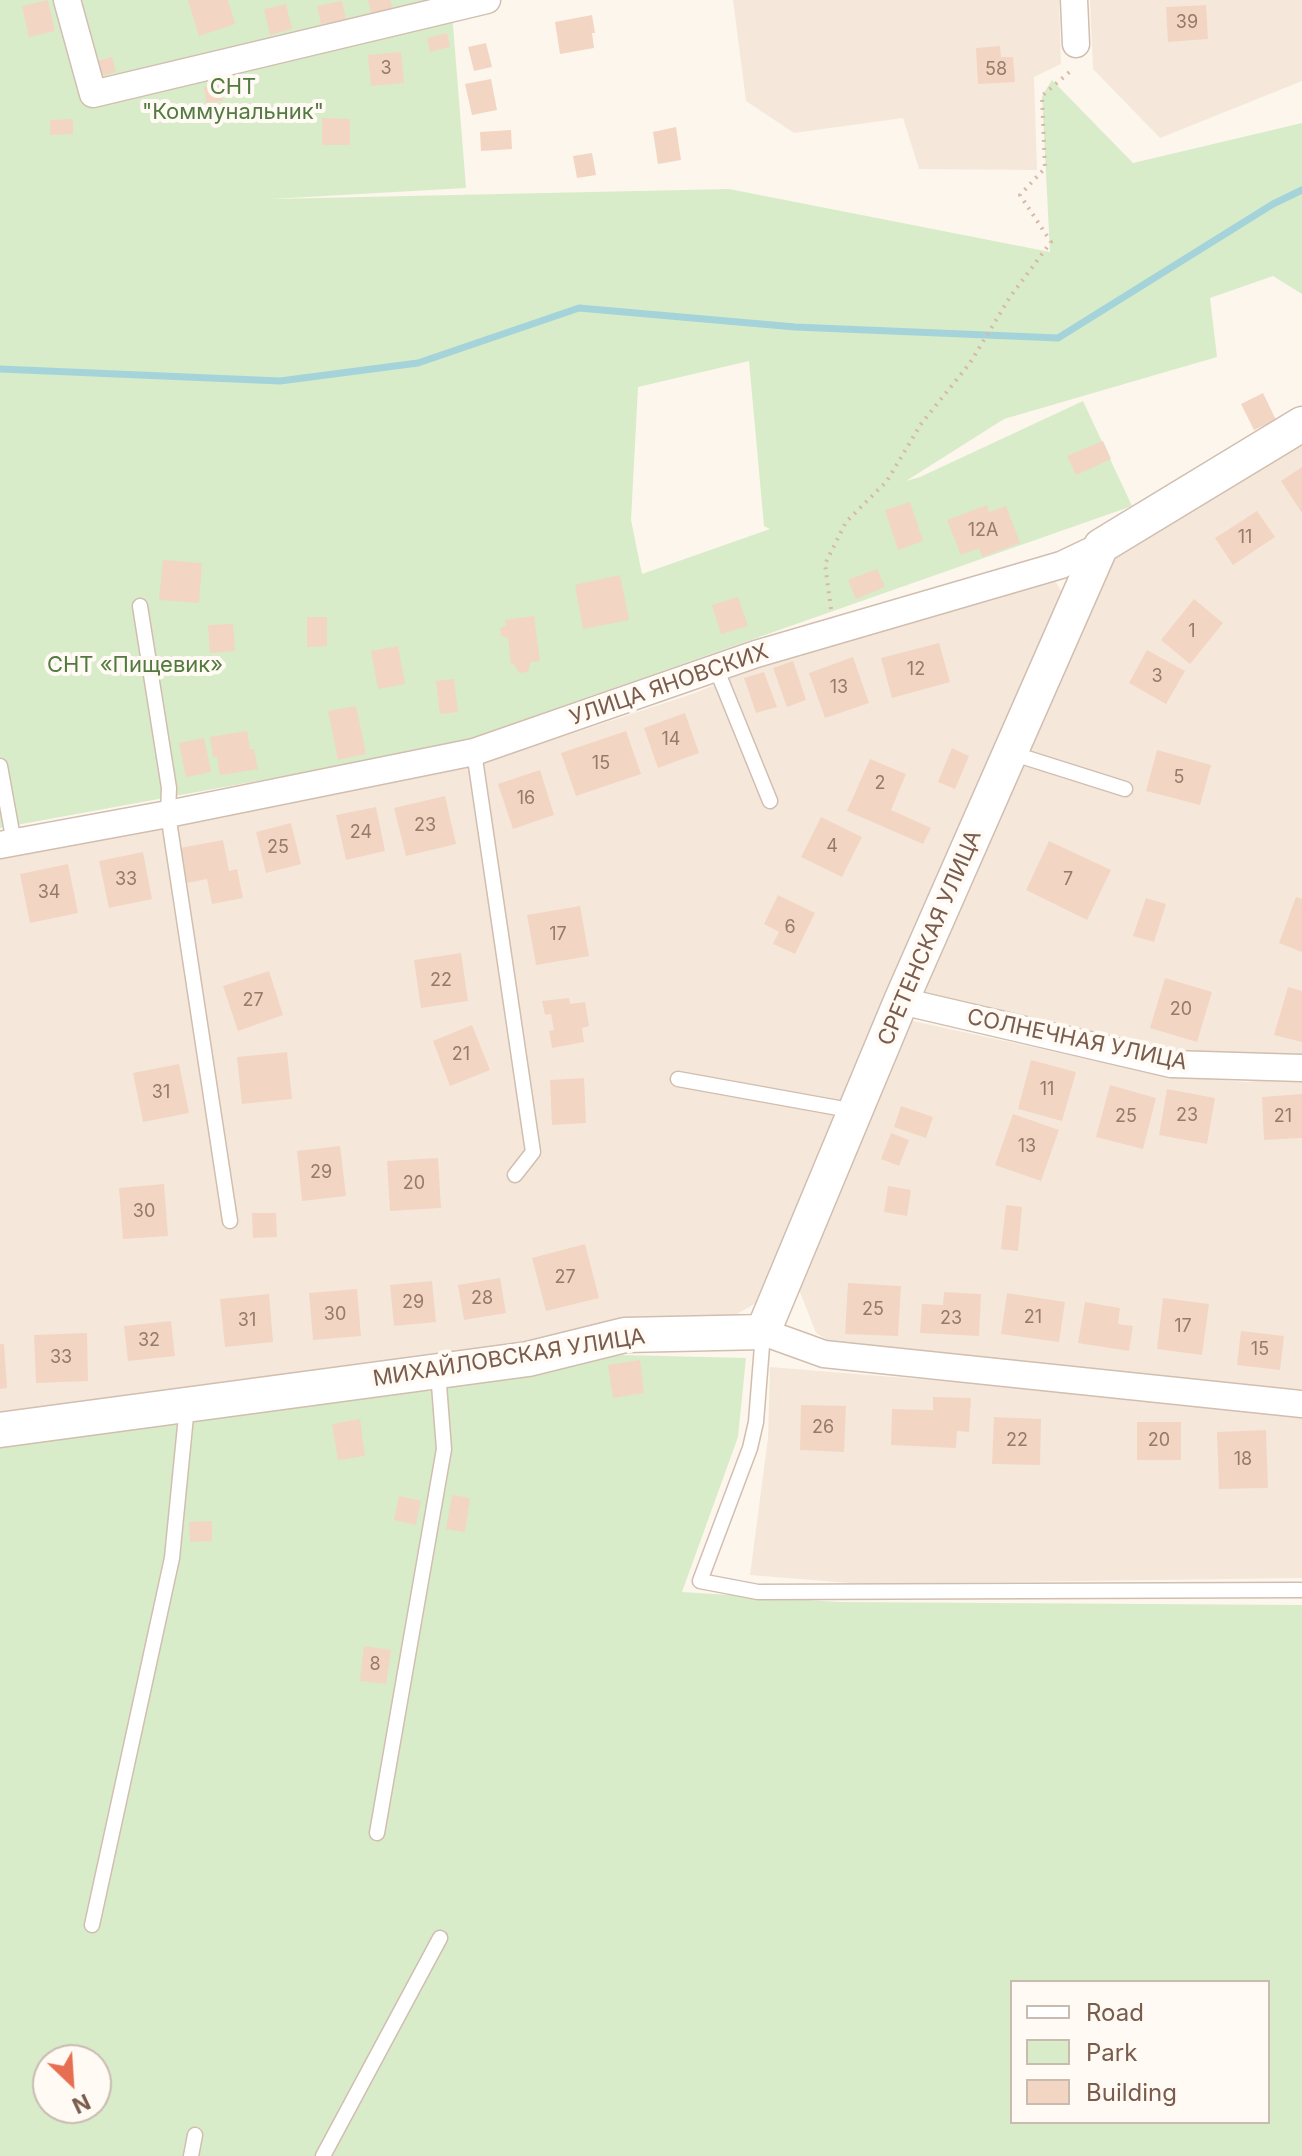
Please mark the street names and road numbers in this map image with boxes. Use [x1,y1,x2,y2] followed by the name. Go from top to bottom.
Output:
[566,639,772,731] street label: УЛИЦА ЯНОВСКИХ
[873,826,987,1050] street label: СРЕТЕНСКАЯ УЛИЦА
[965,1004,1189,1076] street label: СОЛНЕЧНАЯ УЛИЦА
[371,1323,647,1393] street label: МИХАЙЛОВСКАЯ УЛИЦА

